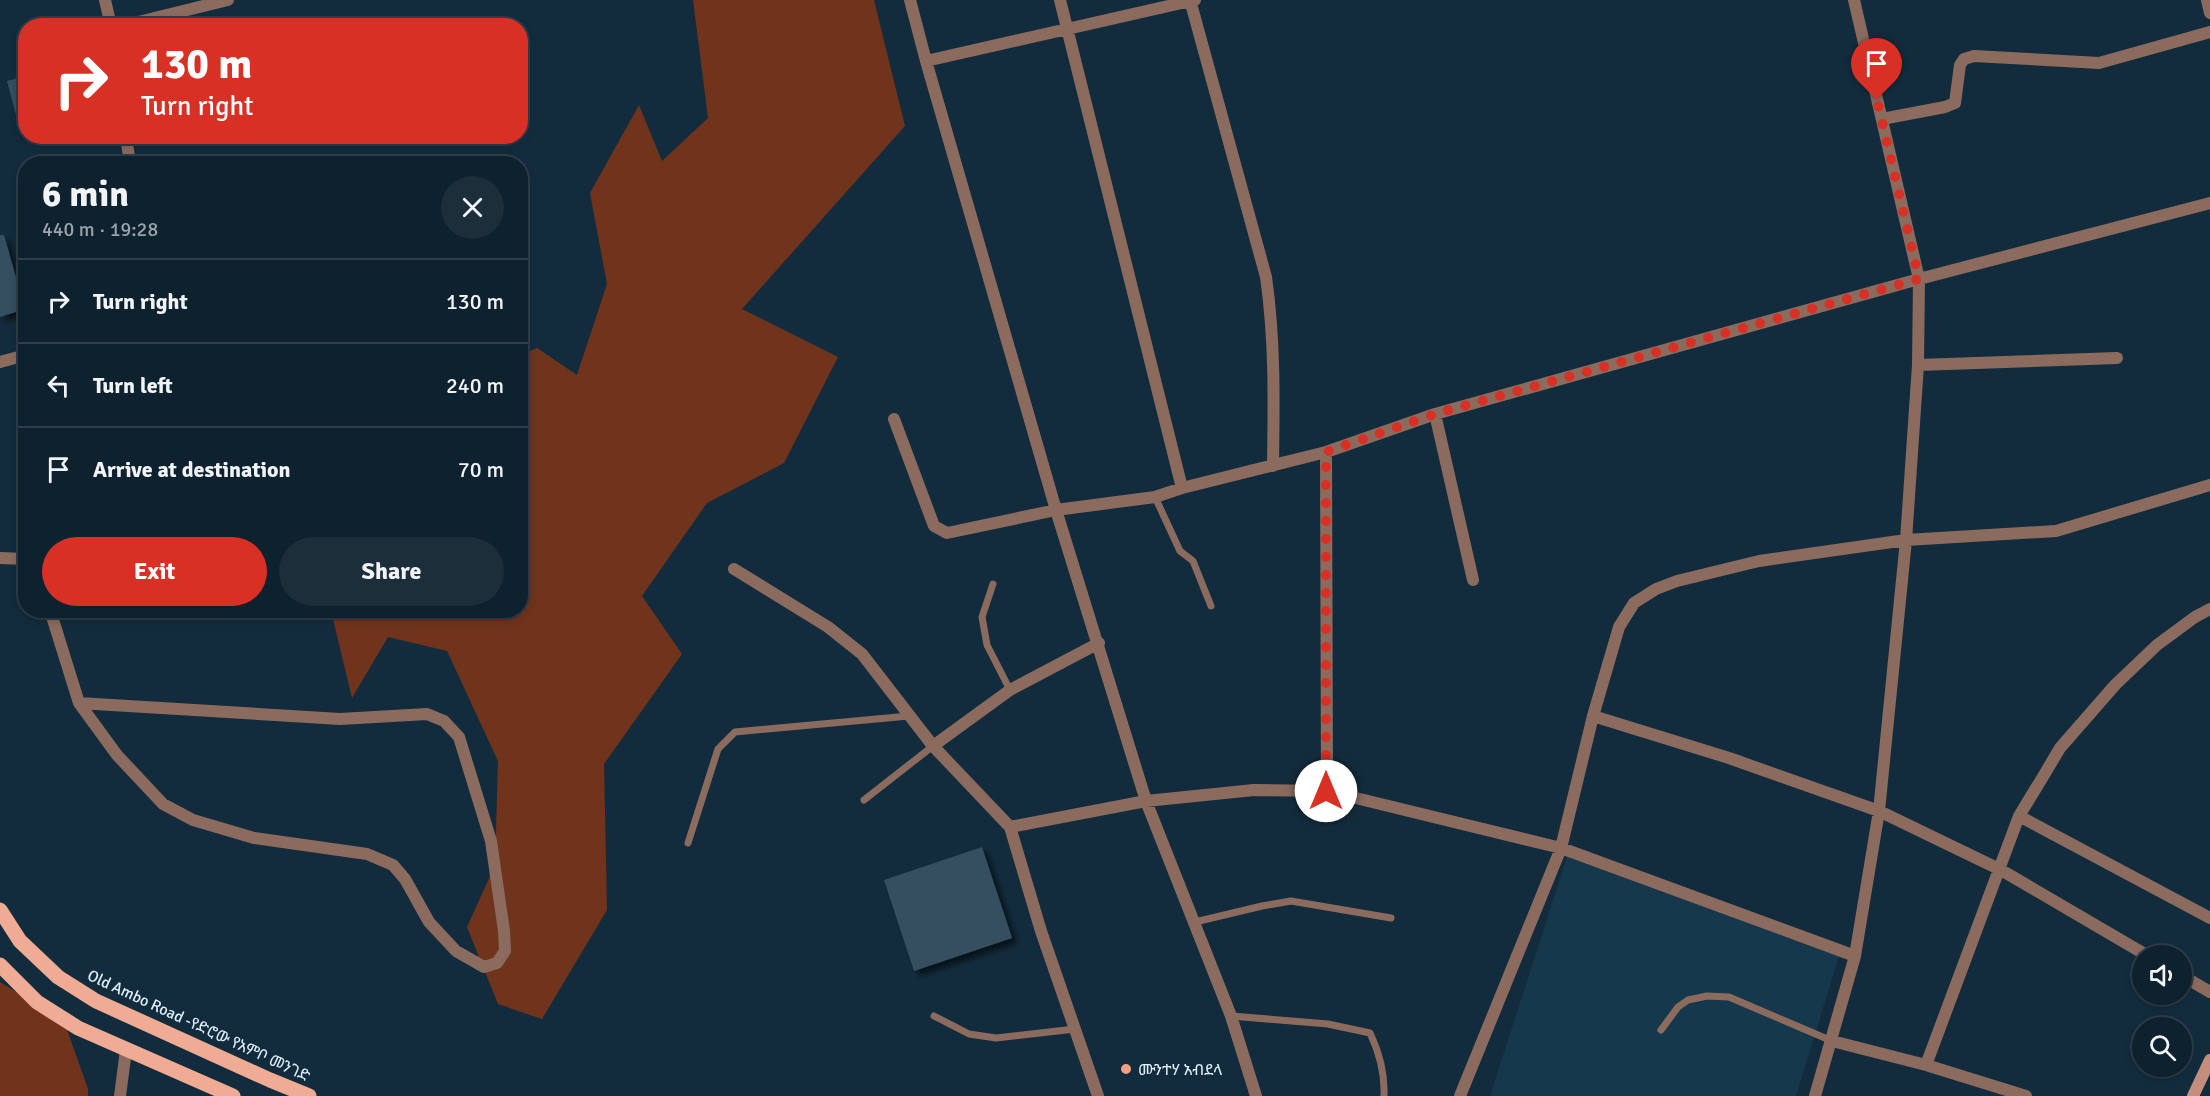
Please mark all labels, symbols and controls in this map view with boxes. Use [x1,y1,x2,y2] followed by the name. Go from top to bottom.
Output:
[1851,38,1902,100] pin
[141,39,252,90] text: 130 m
[42,42,120,120] icon: right
[1860,47,1893,80] icon: arrive
[141,90,254,123] text: Turn right
[42,172,129,217] text: 6 min
[441,176,504,239] button: close
[42,217,158,242] text: 440 m · 19:28
[42,285,75,318] icon: right
[93,288,188,315] text: Turn right
[446,288,504,315] text: 130 m
[42,369,75,402] icon: left
[93,372,173,399] text: Turn left
[446,372,504,399] text: 240 m
[42,453,75,486] icon: arrive
[93,456,290,483] text: Arrive at destination
[458,456,504,483] text: 70 m
[42,537,267,606] button: Exit
[279,537,504,606] button: Share
[1294,759,1358,823] position arrow
[2132,945,2192,1077] map controls
[2132,945,2192,1005] button: sound
[84,965,314,1087] street label: Old Ambo Road -የድሮው የአምቦ መንገድ
[2132,1017,2192,1077] button: search
[1138,1060,1222,1080] place label: ሙንተሃ አብደላ
[1119,1062,1133,1076] marker: ሙንተሃ አብደላ

